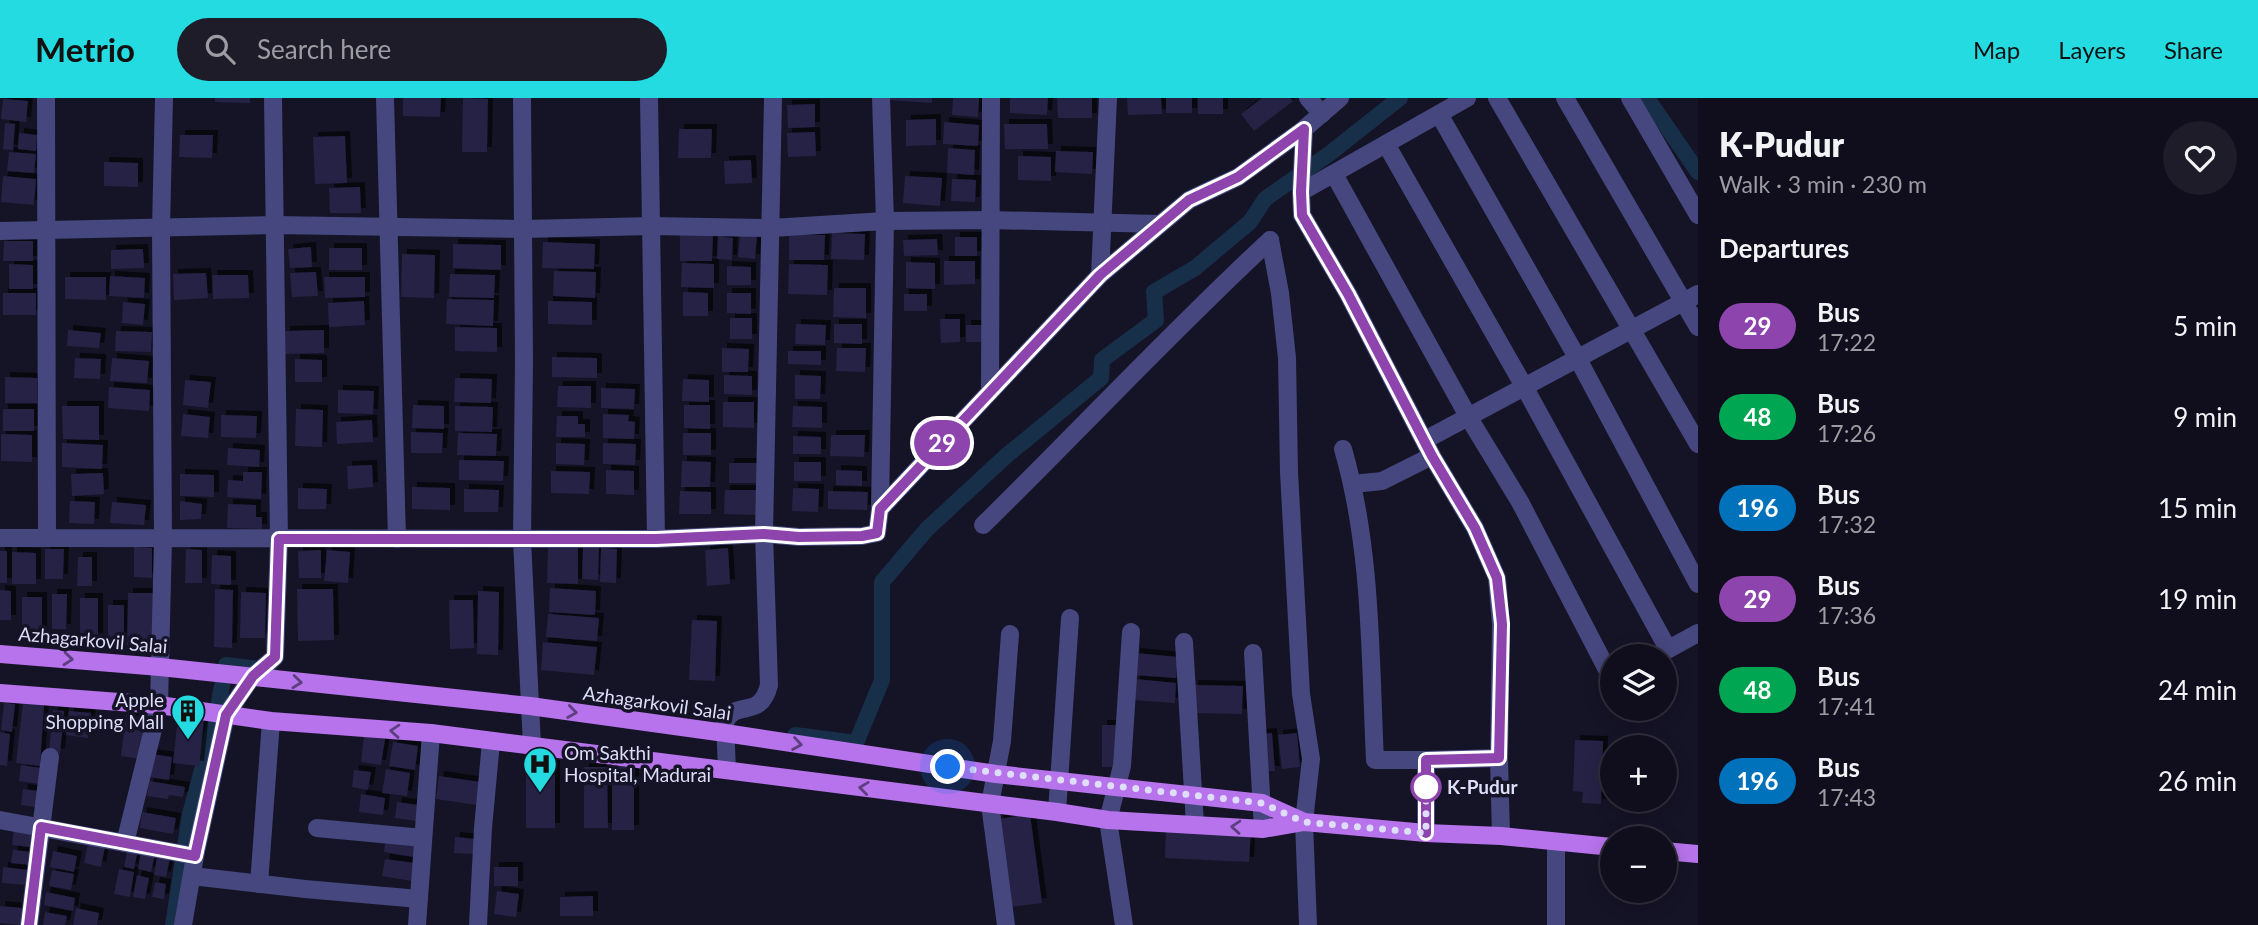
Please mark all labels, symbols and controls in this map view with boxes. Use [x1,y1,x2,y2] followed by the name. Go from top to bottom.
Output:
[177,18,667,81] search box
[35,29,135,69] text: Metrio
[201,30,239,68] icon: search
[257,33,391,65] text: Search here
[1973,35,2020,64] text: Map
[2058,35,2126,64] text: Layers
[2164,35,2223,64] text: Share
[2163,121,2237,195] button: heart
[1719,124,1844,164] text: K-Pudur
[1719,170,1927,198] text: Walk · 3 min · 230 m
[1719,232,1849,264] text: Departures
[1817,296,1860,328] text: Bus
[2173,310,2237,342] text: 5 min
[1744,311,1771,340] text: 29
[1817,328,1876,356] text: 17:22
[1817,387,1860,419] text: Bus
[2173,401,2237,433] text: 9 min
[1744,402,1771,431] text: 48
[1817,419,1876,447] text: 17:26
[911,420,974,466] line badge: 29
[928,428,956,457] text: 29
[1817,478,1860,510] text: Bus
[2158,492,2237,524] text: 15 min
[1737,493,1778,522] text: 196
[1817,510,1876,538] text: 17:32
[1817,569,1860,601] text: Bus
[2158,583,2237,615] text: 19 min
[1744,584,1771,613] text: 29
[1817,601,1876,629] text: 17:36
[18,622,168,657] street label: Azhagarkovil Salai
[1600,644,1677,903] map controls
[1600,644,1677,721] button: layers
[63,651,74,666] one-way arrow
[1817,660,1860,692] text: Bus
[291,674,303,689] one-way arrow
[2158,674,2237,706] text: 24 min
[1744,675,1771,704] text: 48
[582,681,733,724] street label: Azhagarkovil Salai
[46,688,164,733] place label: Apple Shopping Mall
[169,692,207,741] building icon: Apple Shopping Mall
[1817,692,1876,720] text: 17:41
[566,704,578,719] one-way arrow
[389,724,400,739] one-way arrow
[1600,735,1677,812] button: +
[791,736,803,751] one-way arrow
[564,741,711,786] place label: Om Sakthi Hospital, Madurai
[521,745,559,794] hospital icon: Om Sakthi Hospital, Madurai
[930,749,965,784] your location
[1817,751,1860,783] text: Bus
[2158,765,2237,797] text: 26 min
[1737,766,1778,795] text: 196
[1411,772,1441,802] marker: K-Pudur
[1447,775,1519,798] place label: K-Pudur
[858,780,870,795] one-way arrow
[1817,783,1876,811] text: 17:43
[1230,820,1241,835] one-way arrow
[1600,826,1677,903] button: −

